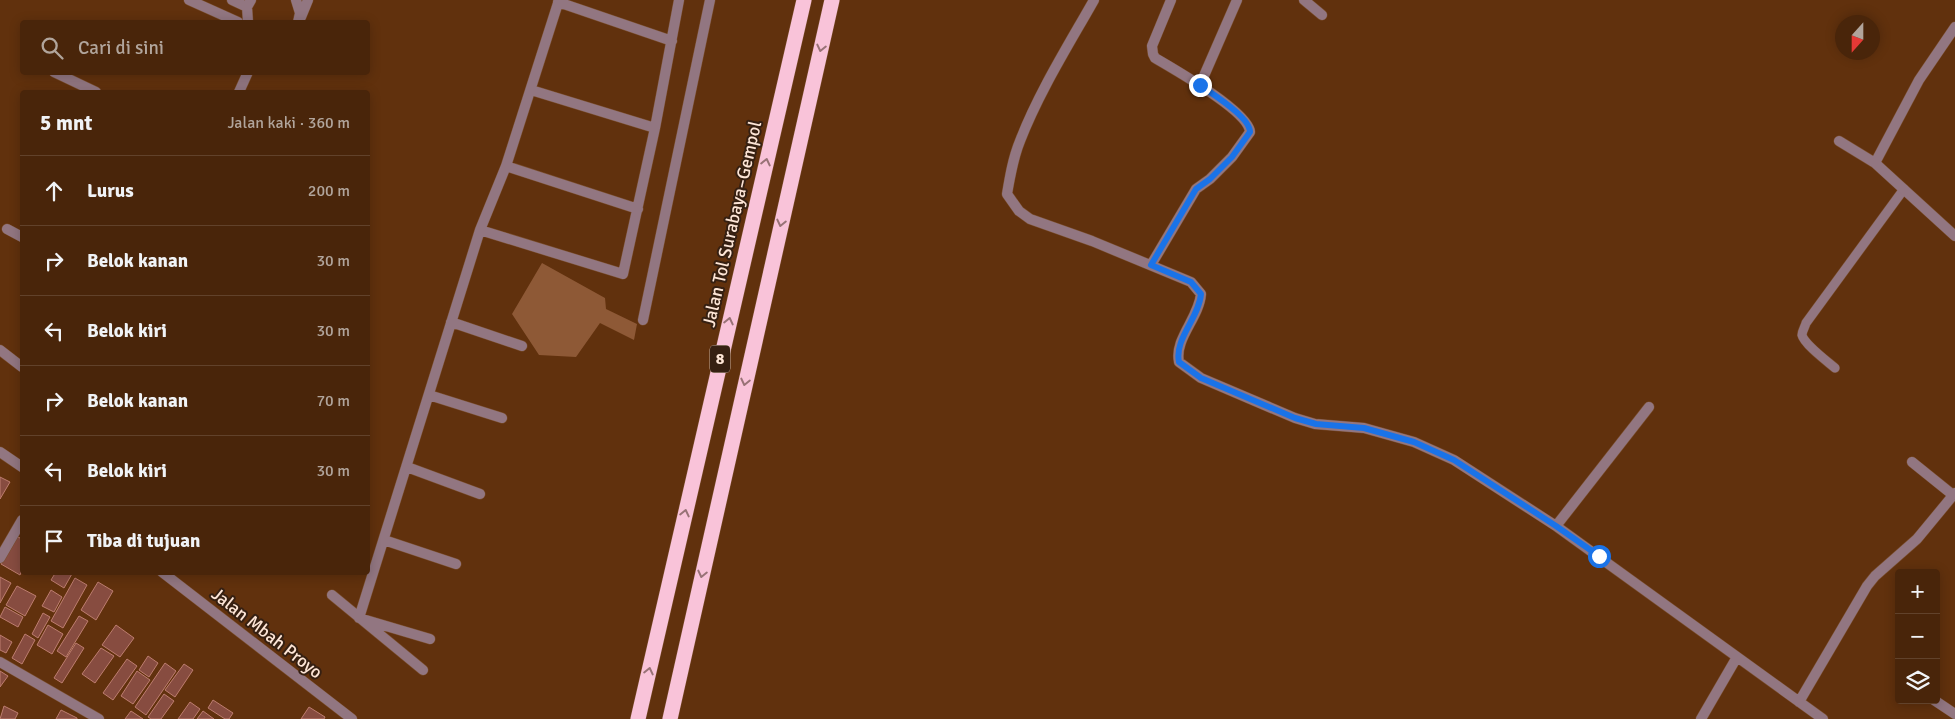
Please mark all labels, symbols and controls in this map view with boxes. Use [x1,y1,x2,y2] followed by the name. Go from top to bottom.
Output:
[1835,15,1880,60] north arrow
[20,20,370,75] search box
[38,34,66,62] icon: search
[78,36,164,60] text: Cari di sini
[816,43,827,52] one-way arrow
[1189,74,1212,97] route end
[40,110,92,136] text: 5 mnt
[228,113,350,133] text: Jalan kaki · 360 m
[698,119,766,329] street label: Jalan Tol Surabaya–Gempol
[760,158,771,167] one-way arrow
[40,177,68,205] icon: ahead
[87,179,134,203] text: Lurus
[308,181,350,201] text: 200 m
[776,219,787,227] one-way arrow
[40,247,68,275] icon: right
[87,249,188,273] text: Belok kanan
[316,251,350,271] text: 30 m
[723,316,734,325] one-way arrow
[40,317,68,345] icon: left
[87,319,167,343] text: Belok kiri
[316,321,350,341] text: 30 m
[710,346,730,372] road number: 8
[740,377,751,386] one-way arrow
[40,387,68,415] icon: right
[87,389,188,413] text: Belok kanan
[316,391,350,411] text: 70 m
[40,457,68,485] icon: left
[87,459,167,483] text: Belok kiri
[316,461,350,481] text: 30 m
[679,509,690,518] one-way arrow
[40,527,68,555] icon: arrive
[87,529,200,553] text: Tiba di tujuan
[1588,545,1611,568] route start
[1895,569,1940,704] map controls
[1895,569,1940,614] button: +
[697,570,708,579] one-way arrow
[207,583,327,683] street label: Jalan Mbah Proyo
[1895,614,1940,659] button: −
[1895,659,1940,704] button: layers
[643,667,654,676] one-way arrow

